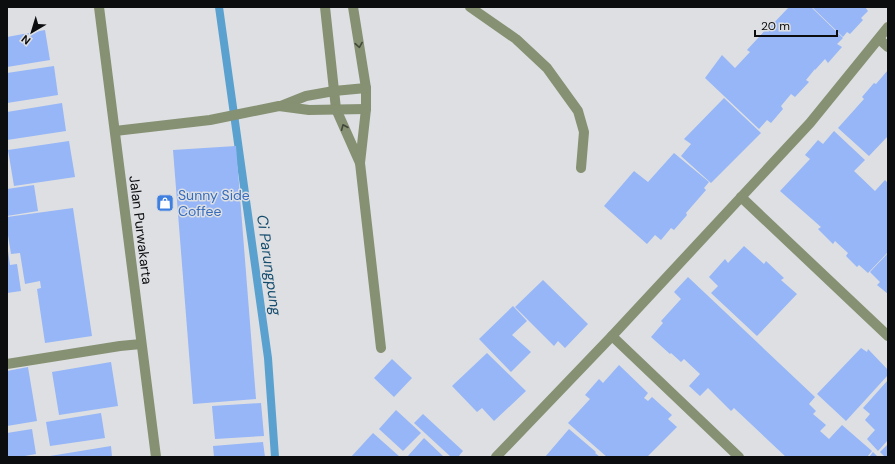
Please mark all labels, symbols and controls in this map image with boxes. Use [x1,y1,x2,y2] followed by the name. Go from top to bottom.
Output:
[12,12,52,52] north arrow
[755,12,837,38] scale bar
[761,18,790,34] text: 20 m
[18,32,33,48] text: N
[354,42,363,49] one-way arrow
[341,124,349,132] one-way arrow
[125,175,157,285] street label: Jalan Purwakarta
[178,186,250,220] place label: Sunny Side Coffee
[155,193,175,213] shop icon: Sunny Side Coffee
[252,213,286,317] water label: Ci Parungpung

